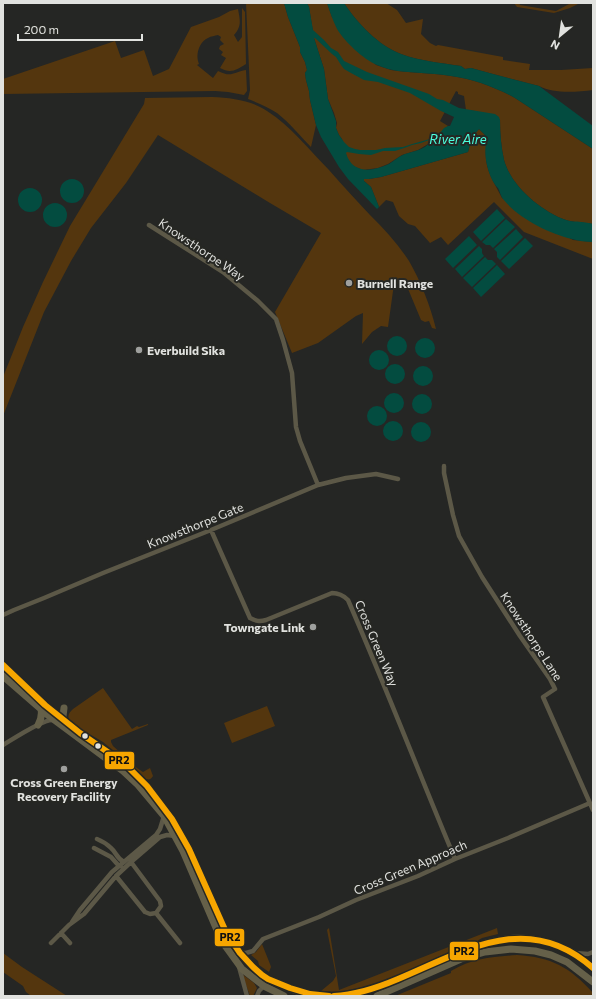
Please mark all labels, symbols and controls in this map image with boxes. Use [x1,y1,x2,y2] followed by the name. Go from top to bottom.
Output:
[18,16,142,42] scale bar
[540,16,580,56] north arrow
[24,22,59,36] text: 200 m
[548,37,562,53] text: N
[429,131,487,147] water label: River Aire
[156,215,248,283] street label: Knowsthorpe Way
[357,276,433,290] place label: Burnell Range
[344,278,354,288] marker: Burnell Range
[147,343,225,357] place label: Everbuild Sika
[134,345,144,355] marker: Everbuild Sika
[145,499,245,551] street label: Knowsthorpe Gate
[498,589,566,683] street label: Knowsthorpe Lane
[353,598,401,688] street label: Cross Green Way
[224,620,305,634] place label: Towngate Link
[308,622,318,632] marker: Towngate Link
[80,731,90,741] unlabelled marker
[93,741,103,751] unlabelled marker
[104,751,135,770] line badge: PR2
[108,753,130,766] text: PR2
[59,764,69,774] marker: Cross Green Energy Recovery Facility
[10,775,118,803] place label: Cross Green Energy Recovery Facility
[351,837,469,897] street label: Cross Green Approach
[214,928,245,947] line badge: PR2
[219,930,241,943] text: PR2
[449,941,479,961] line badge: PR2
[453,944,475,957] text: PR2

